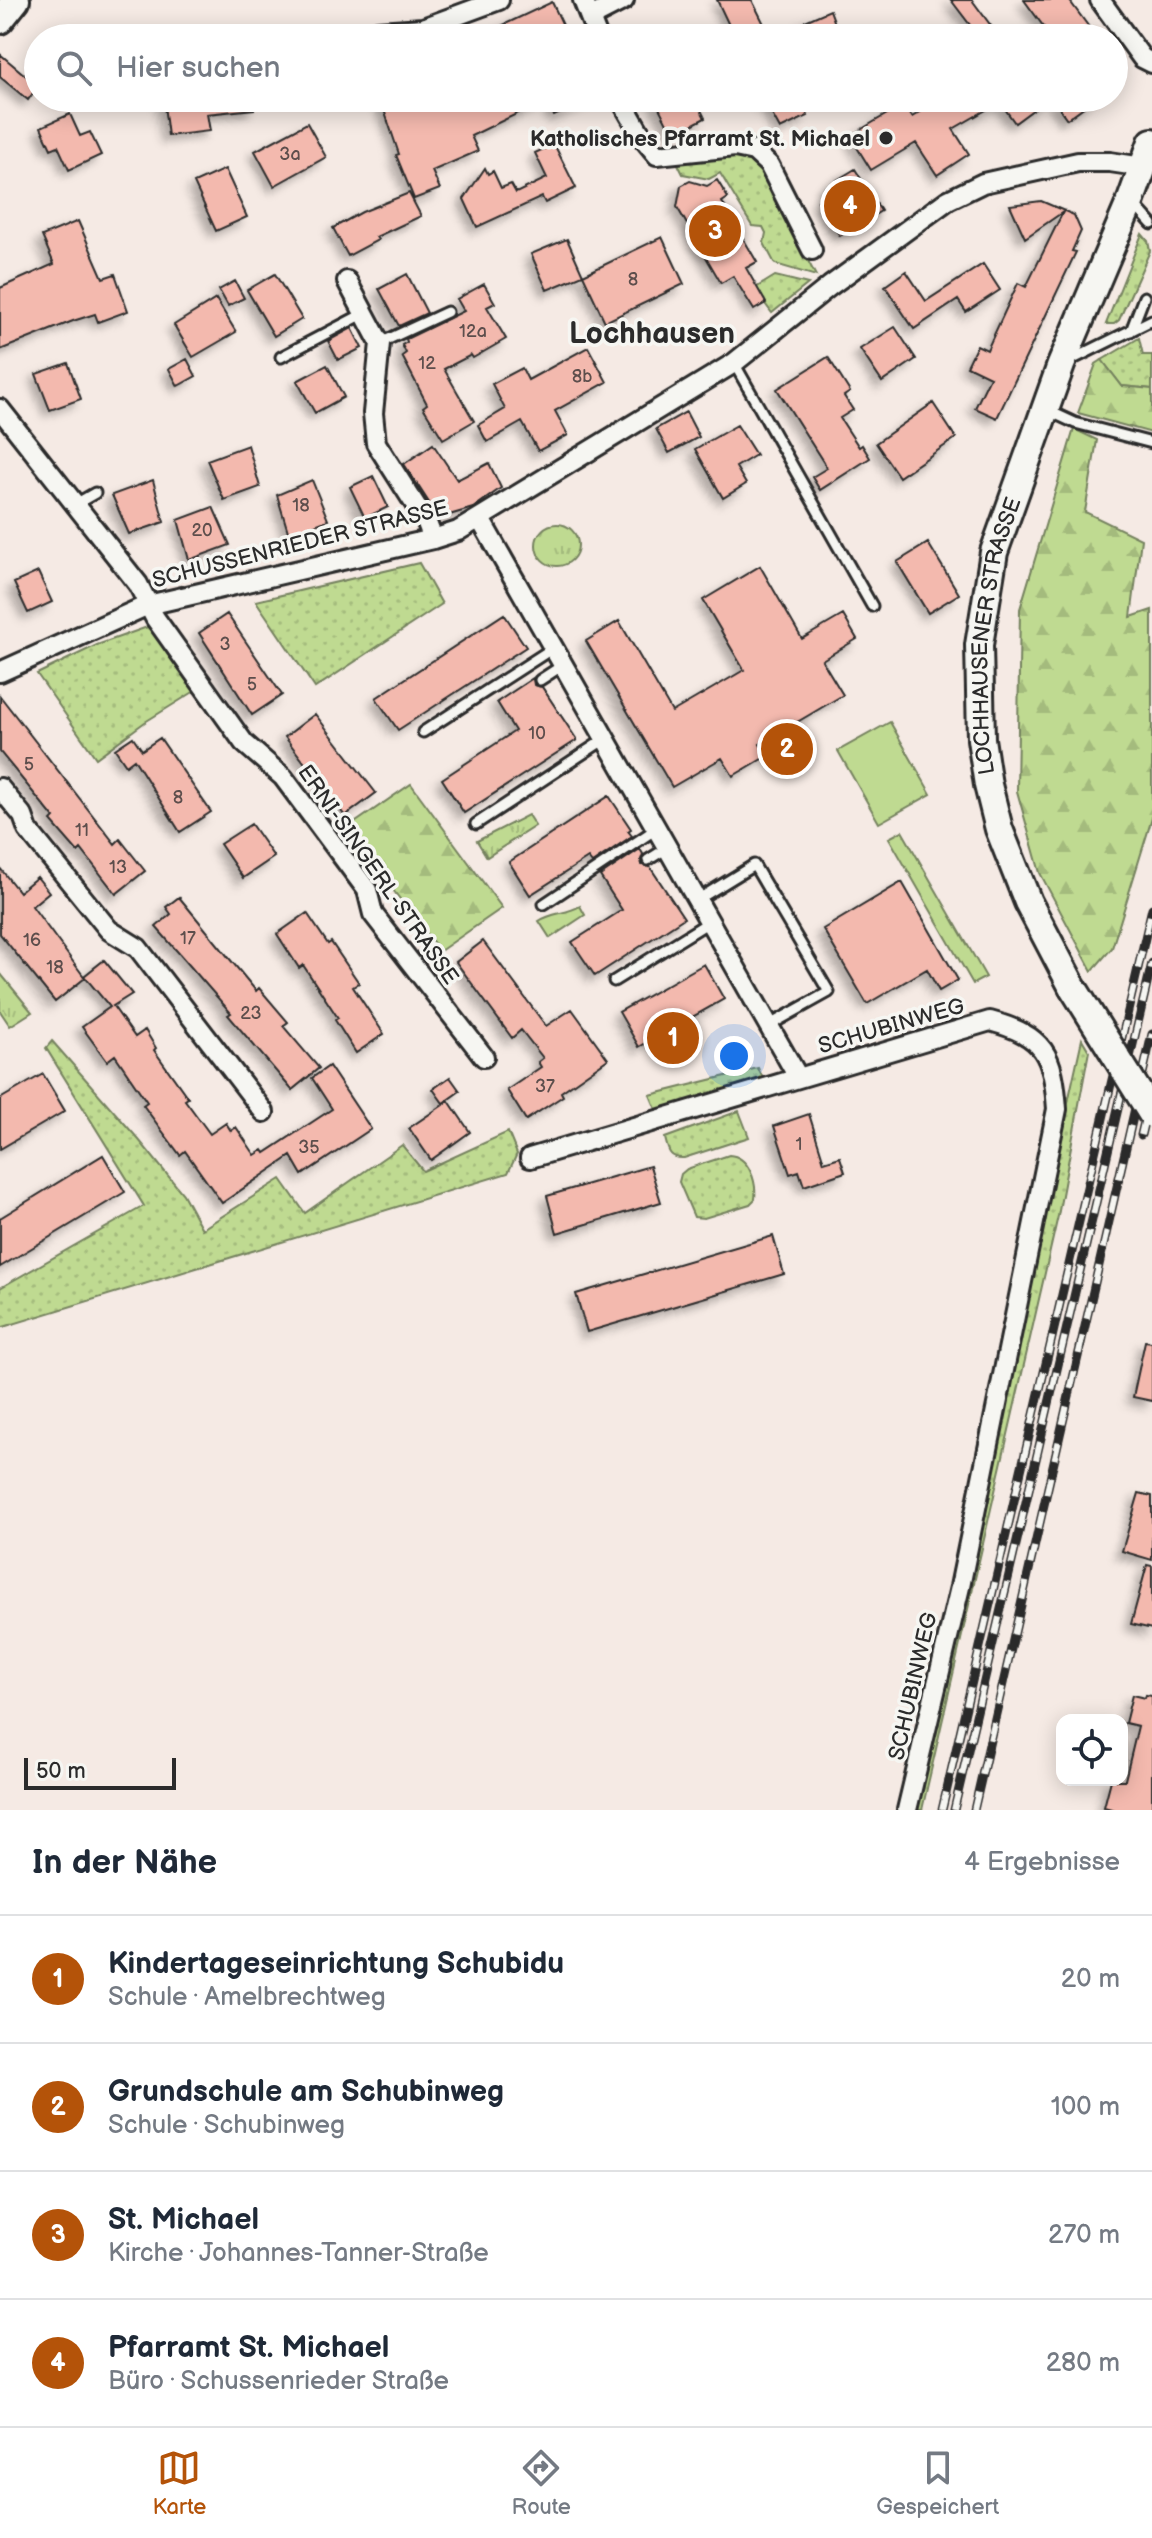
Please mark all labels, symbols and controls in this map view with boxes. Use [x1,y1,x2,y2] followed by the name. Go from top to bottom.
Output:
[24,24,1128,112] search box
[52,46,96,90] icon: search
[116,50,281,86] text: Hier suchen
[530,126,870,153] place label: Katholisches Pfarramt St. Michael
[877,129,895,147] marker: Katholisches Pfarramt St. Michael
[279,144,301,165] house number: 3a
[824,176,876,236] pin: 4
[689,201,741,261] pin: 3
[628,269,638,290] house number: 8
[569,316,735,352] district label: Lochhausen
[459,321,487,342] house number: 12a
[418,353,436,374] house number: 12
[572,366,592,387] house number: 8b
[967,494,1028,777] street label: LOCHHAUSENER STRASSE
[150,495,451,594] street label: SCHUSSENRIEDER STRASSE
[292,495,310,516] house number: 18
[191,520,213,541] house number: 20
[219,634,231,655] house number: 3
[247,674,257,695] house number: 5
[761,719,813,779] pin: 2
[528,723,546,744] house number: 10
[24,754,34,775] house number: 5
[292,760,464,990] street label: ERNI-SINGERL-STRASSE
[173,787,183,808] house number: 8
[75,820,89,841] house number: 11
[109,857,127,878] house number: 13
[180,928,196,949] house number: 17
[23,930,41,951] house number: 16
[46,957,64,978] house number: 18
[815,993,967,1060] street label: SCHUBINWEG
[240,1003,262,1024] house number: 23
[647,1008,699,1068] pin: 1
[714,1036,754,1076] your location
[535,1076,555,1097] house number: 37
[796,1134,802,1155] house number: 1
[298,1137,320,1158] house number: 35
[883,1610,944,1763] street label: SCHUBINWEG
[1056,1714,1128,1786] map controls
[1056,1714,1128,1786] button: locate
[24,1754,176,1790] scale bar
[36,1758,86,1785] text: 50 m
[32,1842,217,1883] text: In der Nähe
[964,1847,1120,1878] text: 4 Ergebnisse
[108,1946,564,1982] text: Kindertageseinrichtung Schubidu
[53,1964,63,1995] text: 1
[1061,1964,1120,1995] text: 20 m
[108,1982,386,2013] text: Schule · Amelbrechtweg
[108,2074,504,2110] text: Grundschule am Schubinweg
[50,2092,66,2123] text: 2
[1051,2092,1120,2123] text: 100 m
[108,2110,345,2141] text: Schule · Schubinweg
[108,2202,259,2238] text: St. Michael
[50,2220,66,2251] text: 3
[1048,2220,1120,2251] text: 270 m
[108,2238,489,2269] text: Kirche · Johannes-Tanner-Straße
[108,2330,389,2366] text: Pfarramt St. Michael
[50,2348,66,2379] text: 4
[1046,2348,1120,2379] text: 280 m
[108,2366,449,2397] text: Büro · Schussenrieder Straße
[153,2446,206,2521] tab: Karte
[512,2446,571,2521] tab: Route
[876,2446,999,2521] tab: Gespeichert

